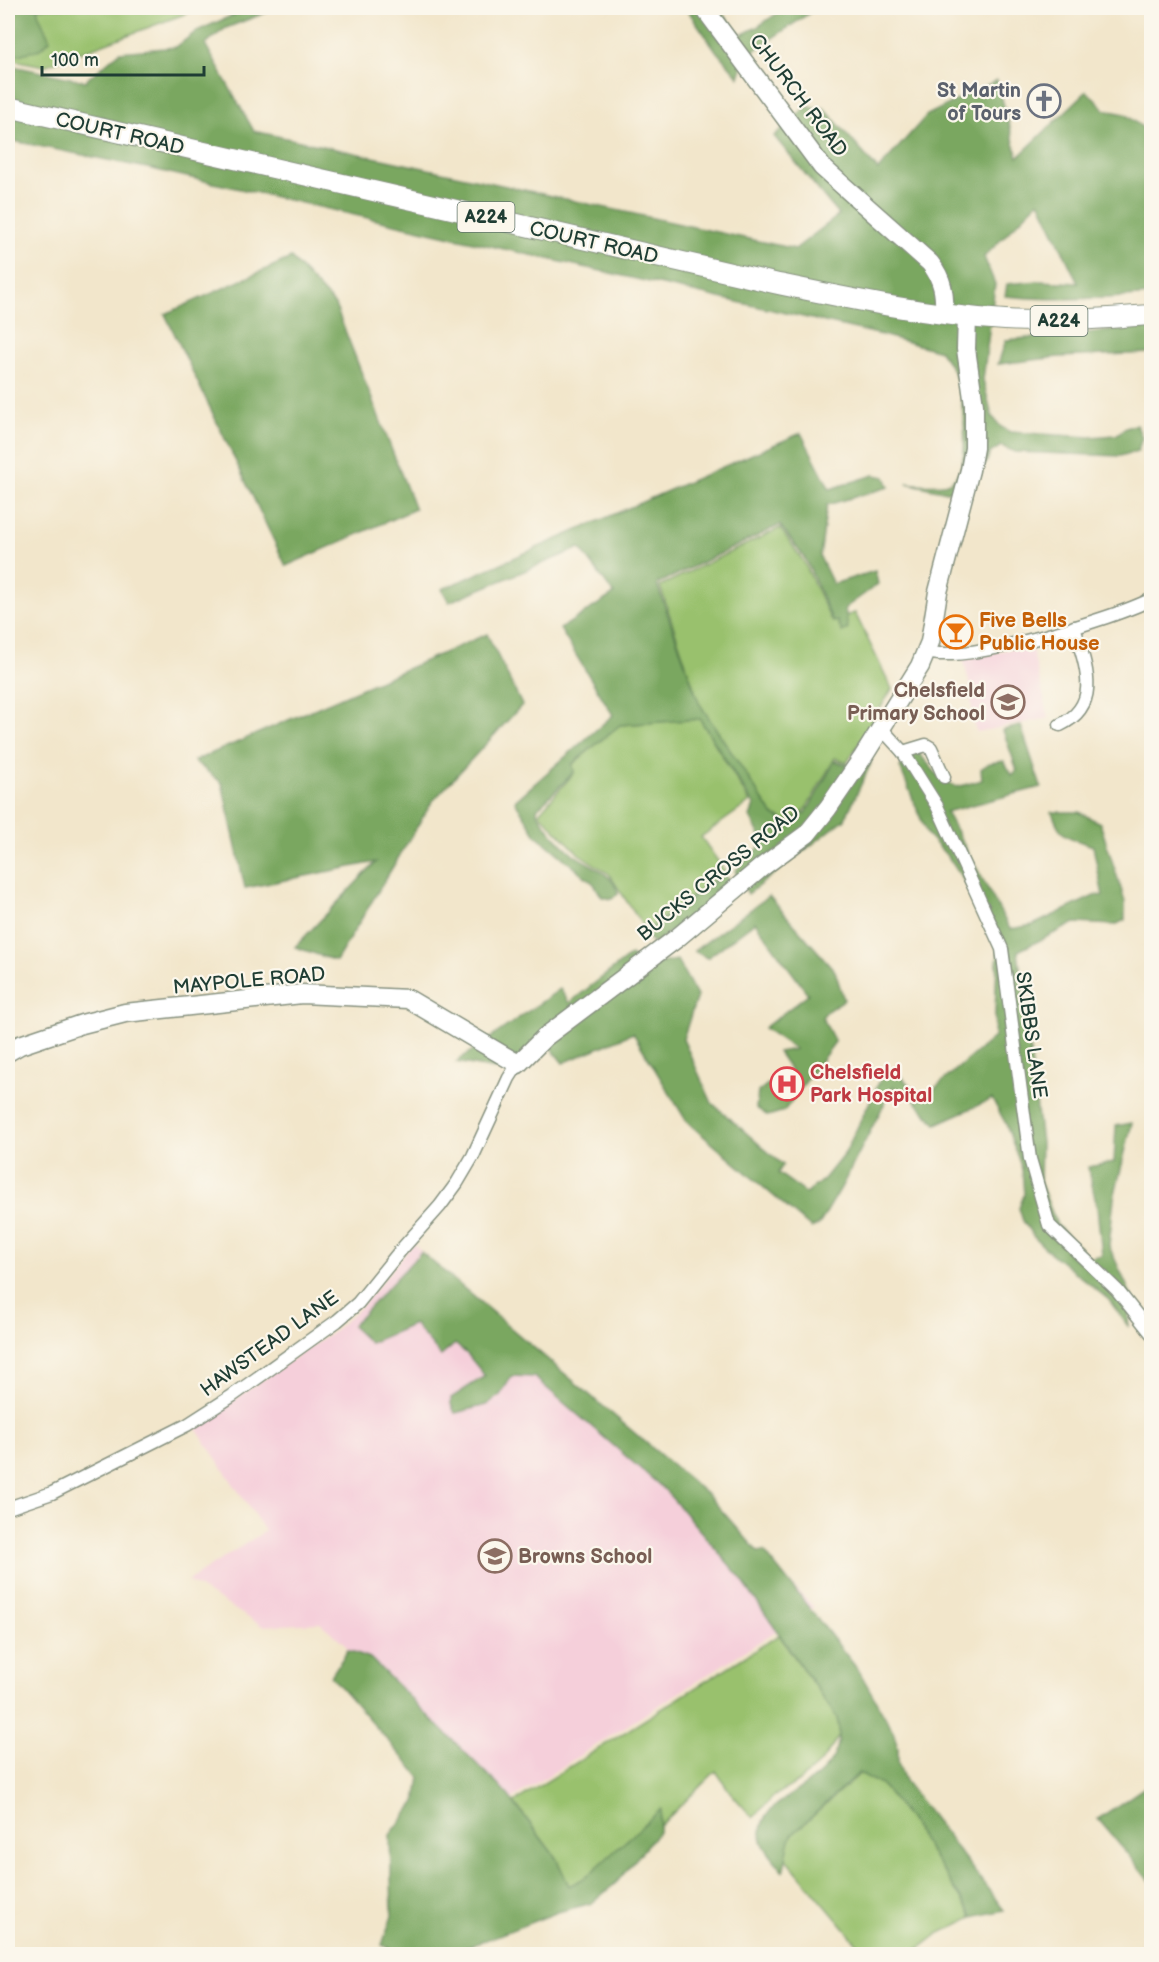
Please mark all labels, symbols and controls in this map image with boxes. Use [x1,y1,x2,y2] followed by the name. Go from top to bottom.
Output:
[744,29,852,162] street label: CHURCH ROAD
[42,39,204,77] scale bar
[51,50,99,71] text: 100 m
[937,79,1021,126] place label: St Martin of Tours
[1026,83,1062,119] church icon: St Martin of Tours
[53,108,186,160] street label: COURT ROAD
[458,202,514,232] road number: A224
[527,217,660,269] street label: COURT ROAD
[1030,306,1088,336] road number: A224
[979,609,1100,656] place label: Five Bells Public House
[938,614,974,650] bar icon: Five Bells Public House
[847,679,985,726] place label: Chelsfield Primary School
[990,684,1026,720] school or university icon: Chelsfield Primary School
[633,801,805,947] street label: BUCKS CROSS ROAD
[172,962,326,1000] street label: MAYPOLE ROAD
[1010,970,1052,1100] street label: SKIBBS LANE
[810,1061,932,1108] place label: Chelsfield Park Hospital
[769,1066,805,1102] hospital icon: Chelsfield Park Hospital
[196,1286,343,1402] street label: HAWSTEAD LANE
[477,1538,513,1574] school or university icon: Browns School
[518,1545,652,1569] place label: Browns School

